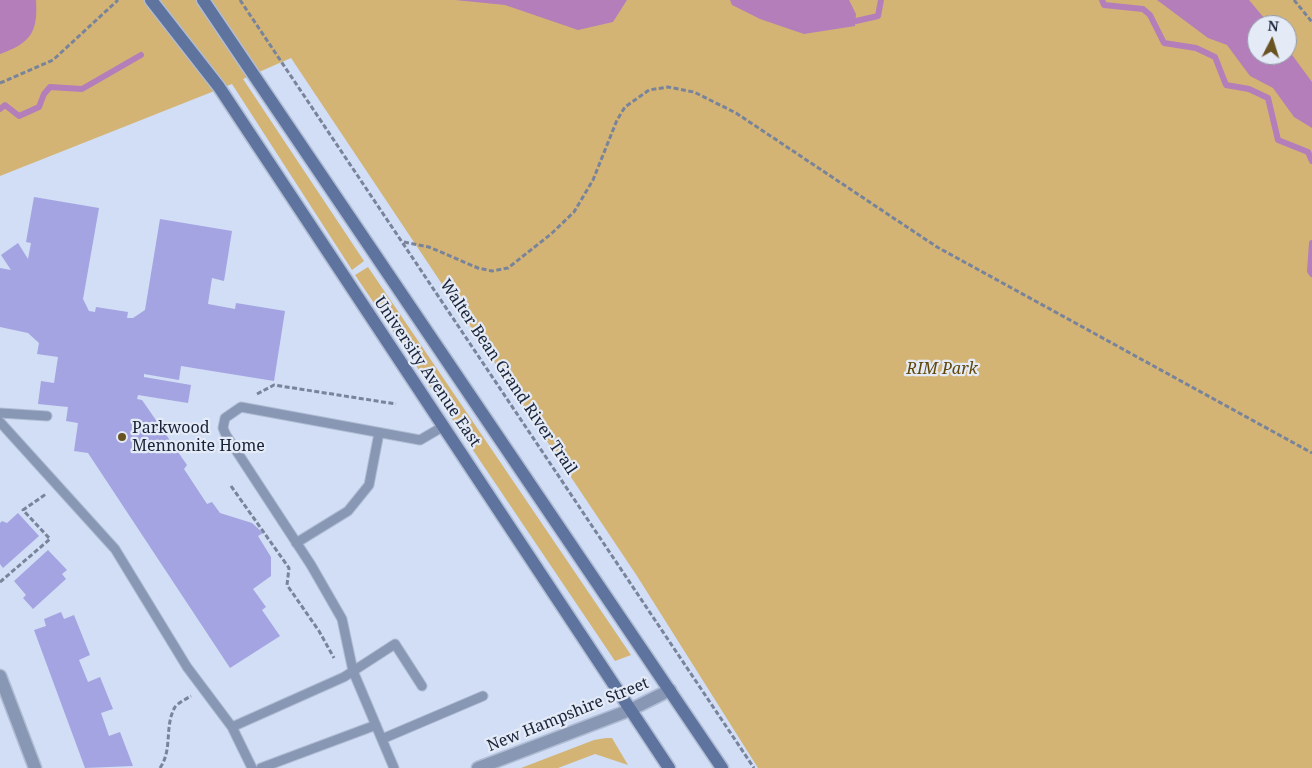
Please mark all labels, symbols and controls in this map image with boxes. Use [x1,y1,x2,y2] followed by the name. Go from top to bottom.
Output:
[1247,15,1297,65] north arrow
[1267,16,1280,35] text: N
[435,276,581,478] street label: Walter Bean Grand River Trail
[370,293,484,451] street label: University Avenue East
[906,359,978,379] park label: RIM Park
[132,418,265,456] place label: Parkwood Mennonite Home
[116,431,128,443] marker: Parkwood Mennonite Home
[484,674,652,756] street label: New Hampshire Street

